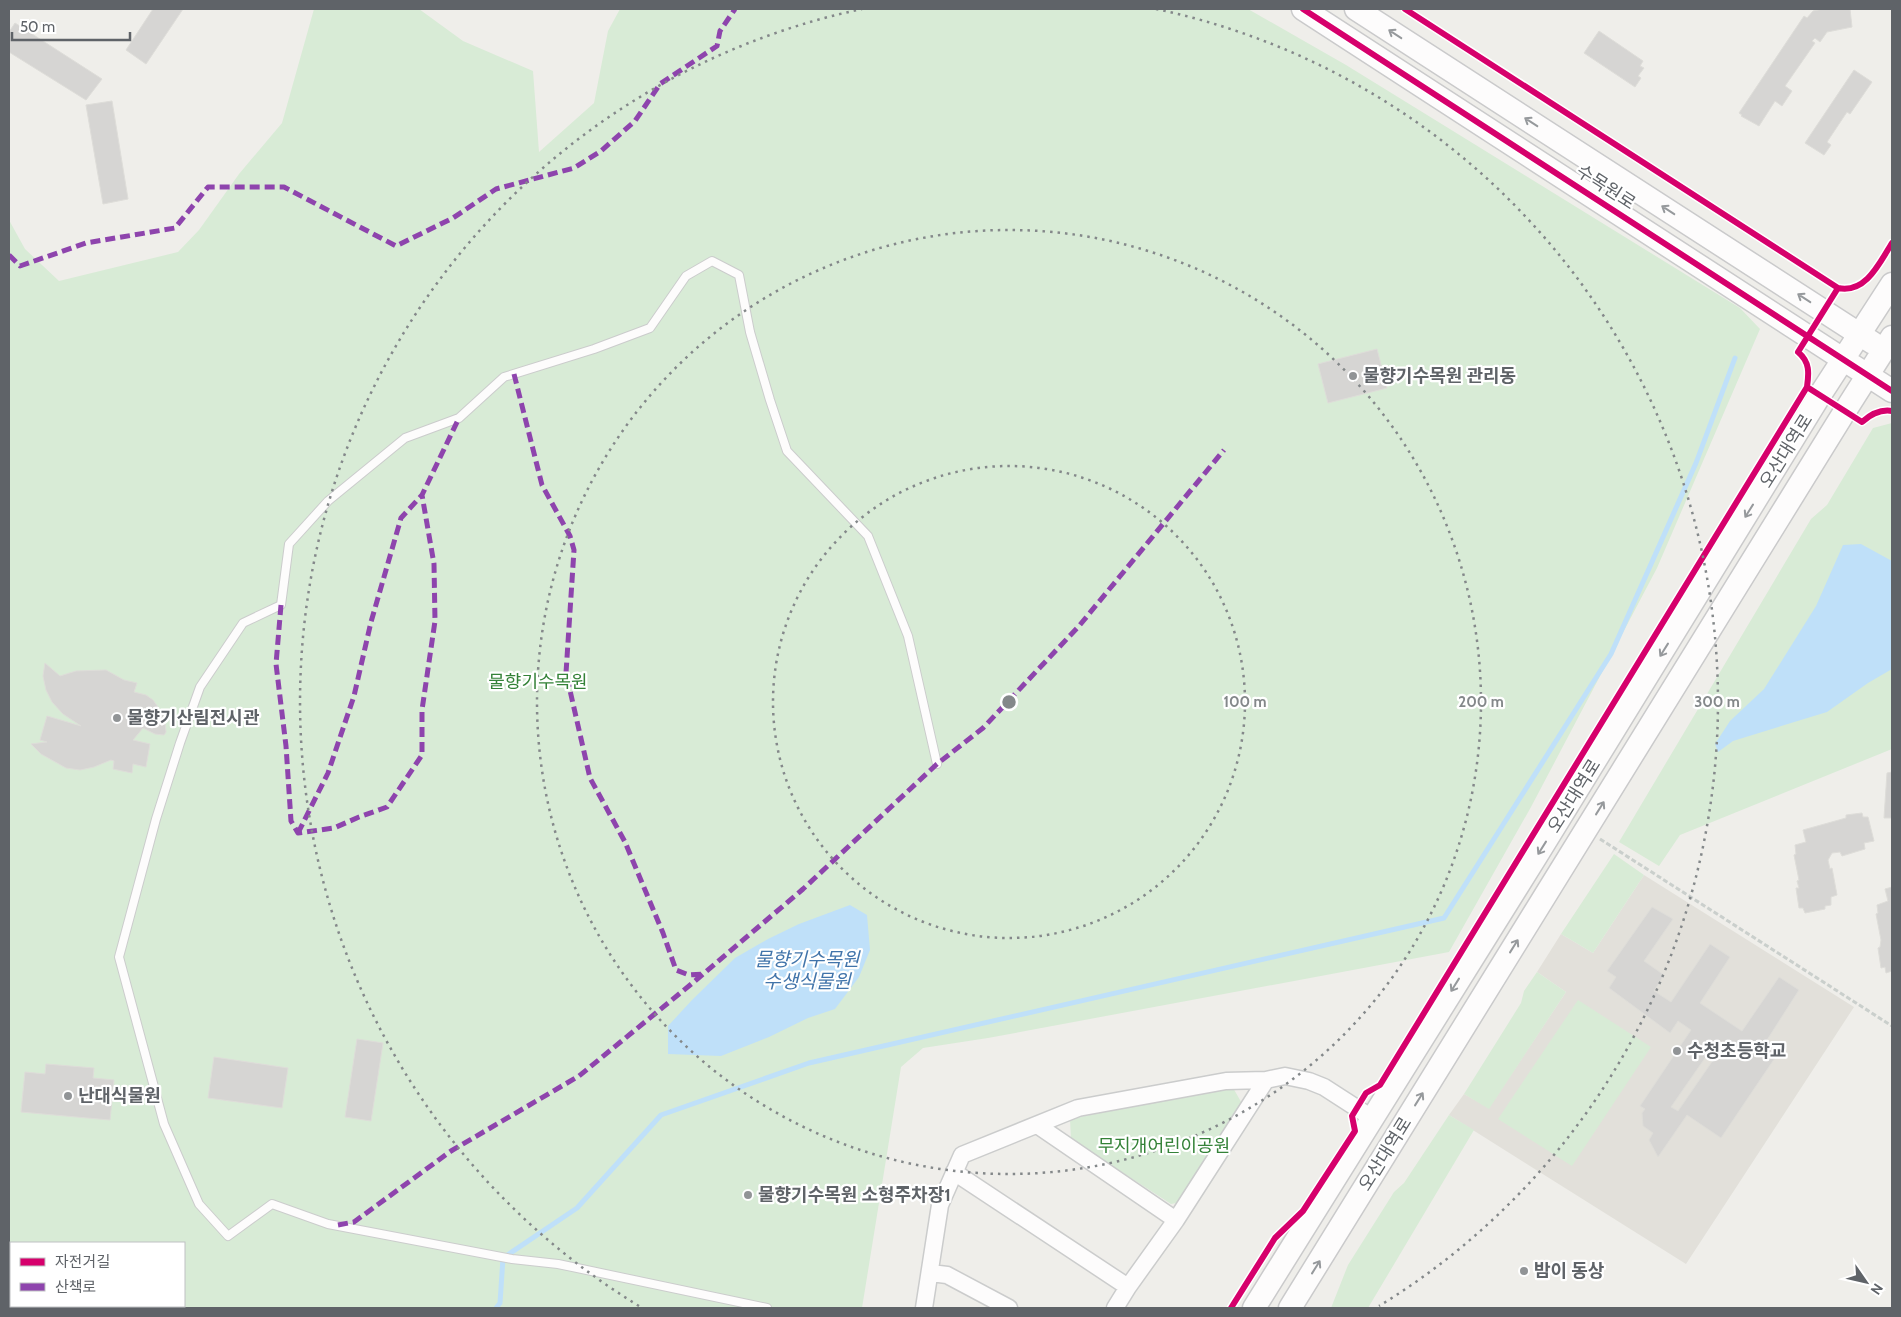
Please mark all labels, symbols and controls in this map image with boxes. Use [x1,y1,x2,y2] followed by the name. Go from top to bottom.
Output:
[12,10,130,42] scale bar
[20,18,55,36] text: 50 m
[1388,28,1402,38] one-way arrow
[1525,117,1539,127] one-way arrow
[1572,160,1640,214] street label: 수목원로
[1661,205,1675,215] one-way arrow
[1798,293,1812,303] one-way arrow
[1363,365,1516,387] place label: 물향기수목원 관리동
[1347,370,1359,382] marker: 물향기수목원 관리동
[1755,410,1817,492] street label: 오산대역로
[1743,504,1753,518] one-way arrow
[1658,642,1668,656] one-way arrow
[488,671,588,693] park label: 물향기수목원
[1000,693,1018,711] centre of rings
[1223,693,1267,711] text: 100 m
[1458,693,1504,711] text: 200 m
[1694,693,1740,711] text: 300 m
[127,707,260,729] place label: 물향기산림전시관
[111,712,123,724] marker: 물향기산림전시관
[1543,755,1605,837] street label: 오산대역로
[1595,801,1605,815] one-way arrow
[1536,840,1546,854] one-way arrow
[1510,939,1520,953] one-way arrow
[755,948,861,993] water label: 물향기수목원 수생식물원
[1450,978,1460,992] one-way arrow
[1687,1040,1786,1062] place label: 수청초등학교
[1671,1045,1683,1057] marker: 수청초등학교
[78,1085,161,1107] place label: 난대식물원
[62,1090,74,1102] marker: 난대식물원
[1415,1092,1425,1106] one-way arrow
[1354,1113,1416,1195] street label: 오산대역로
[1098,1135,1230,1157] park label: 무지개어린이공원
[758,1184,951,1206] place label: 물향기수목원 소형주차장1
[742,1189,754,1201] marker: 물향기수목원 소형주차장1
[10,1242,185,1307] legend
[55,1253,110,1271] text: 자전거길
[1841,1257,1891,1307] north arrow
[1311,1260,1321,1274] one-way arrow
[1534,1260,1605,1282] place label: 밤이 동상
[1518,1265,1530,1277] marker: 밤이 동상
[55,1278,96,1296] text: 산책로
[1867,1280,1887,1298] text: N

